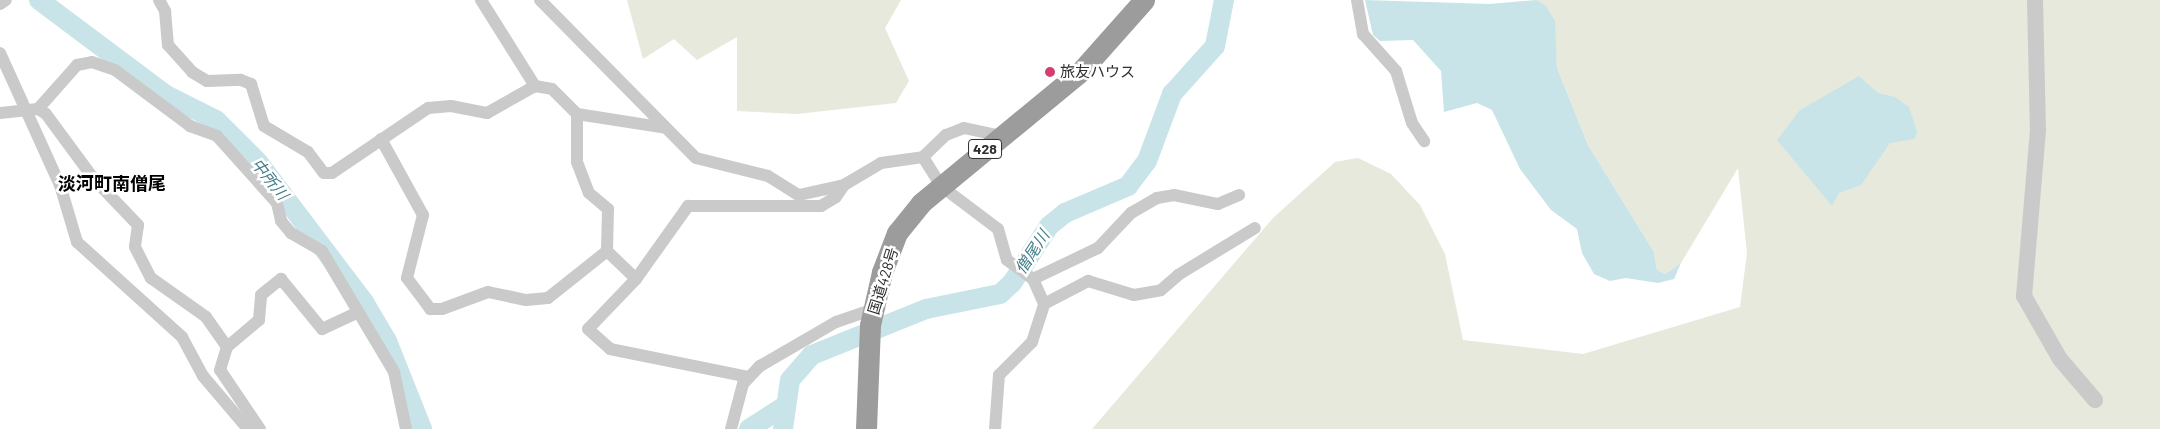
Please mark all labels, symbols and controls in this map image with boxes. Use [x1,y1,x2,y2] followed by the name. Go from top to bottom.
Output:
[1060,63,1135,81] place label: 旅友ハウス
[1044,66,1056,78] marker: 旅友ハウス
[968,138,1002,160] road number: 428
[247,154,293,204] water label: 中所川
[58,172,166,194] district label: 淡河町南僧尾
[1011,227,1053,277] water label: 僧尾川
[864,245,902,317] street label: 国道428号

